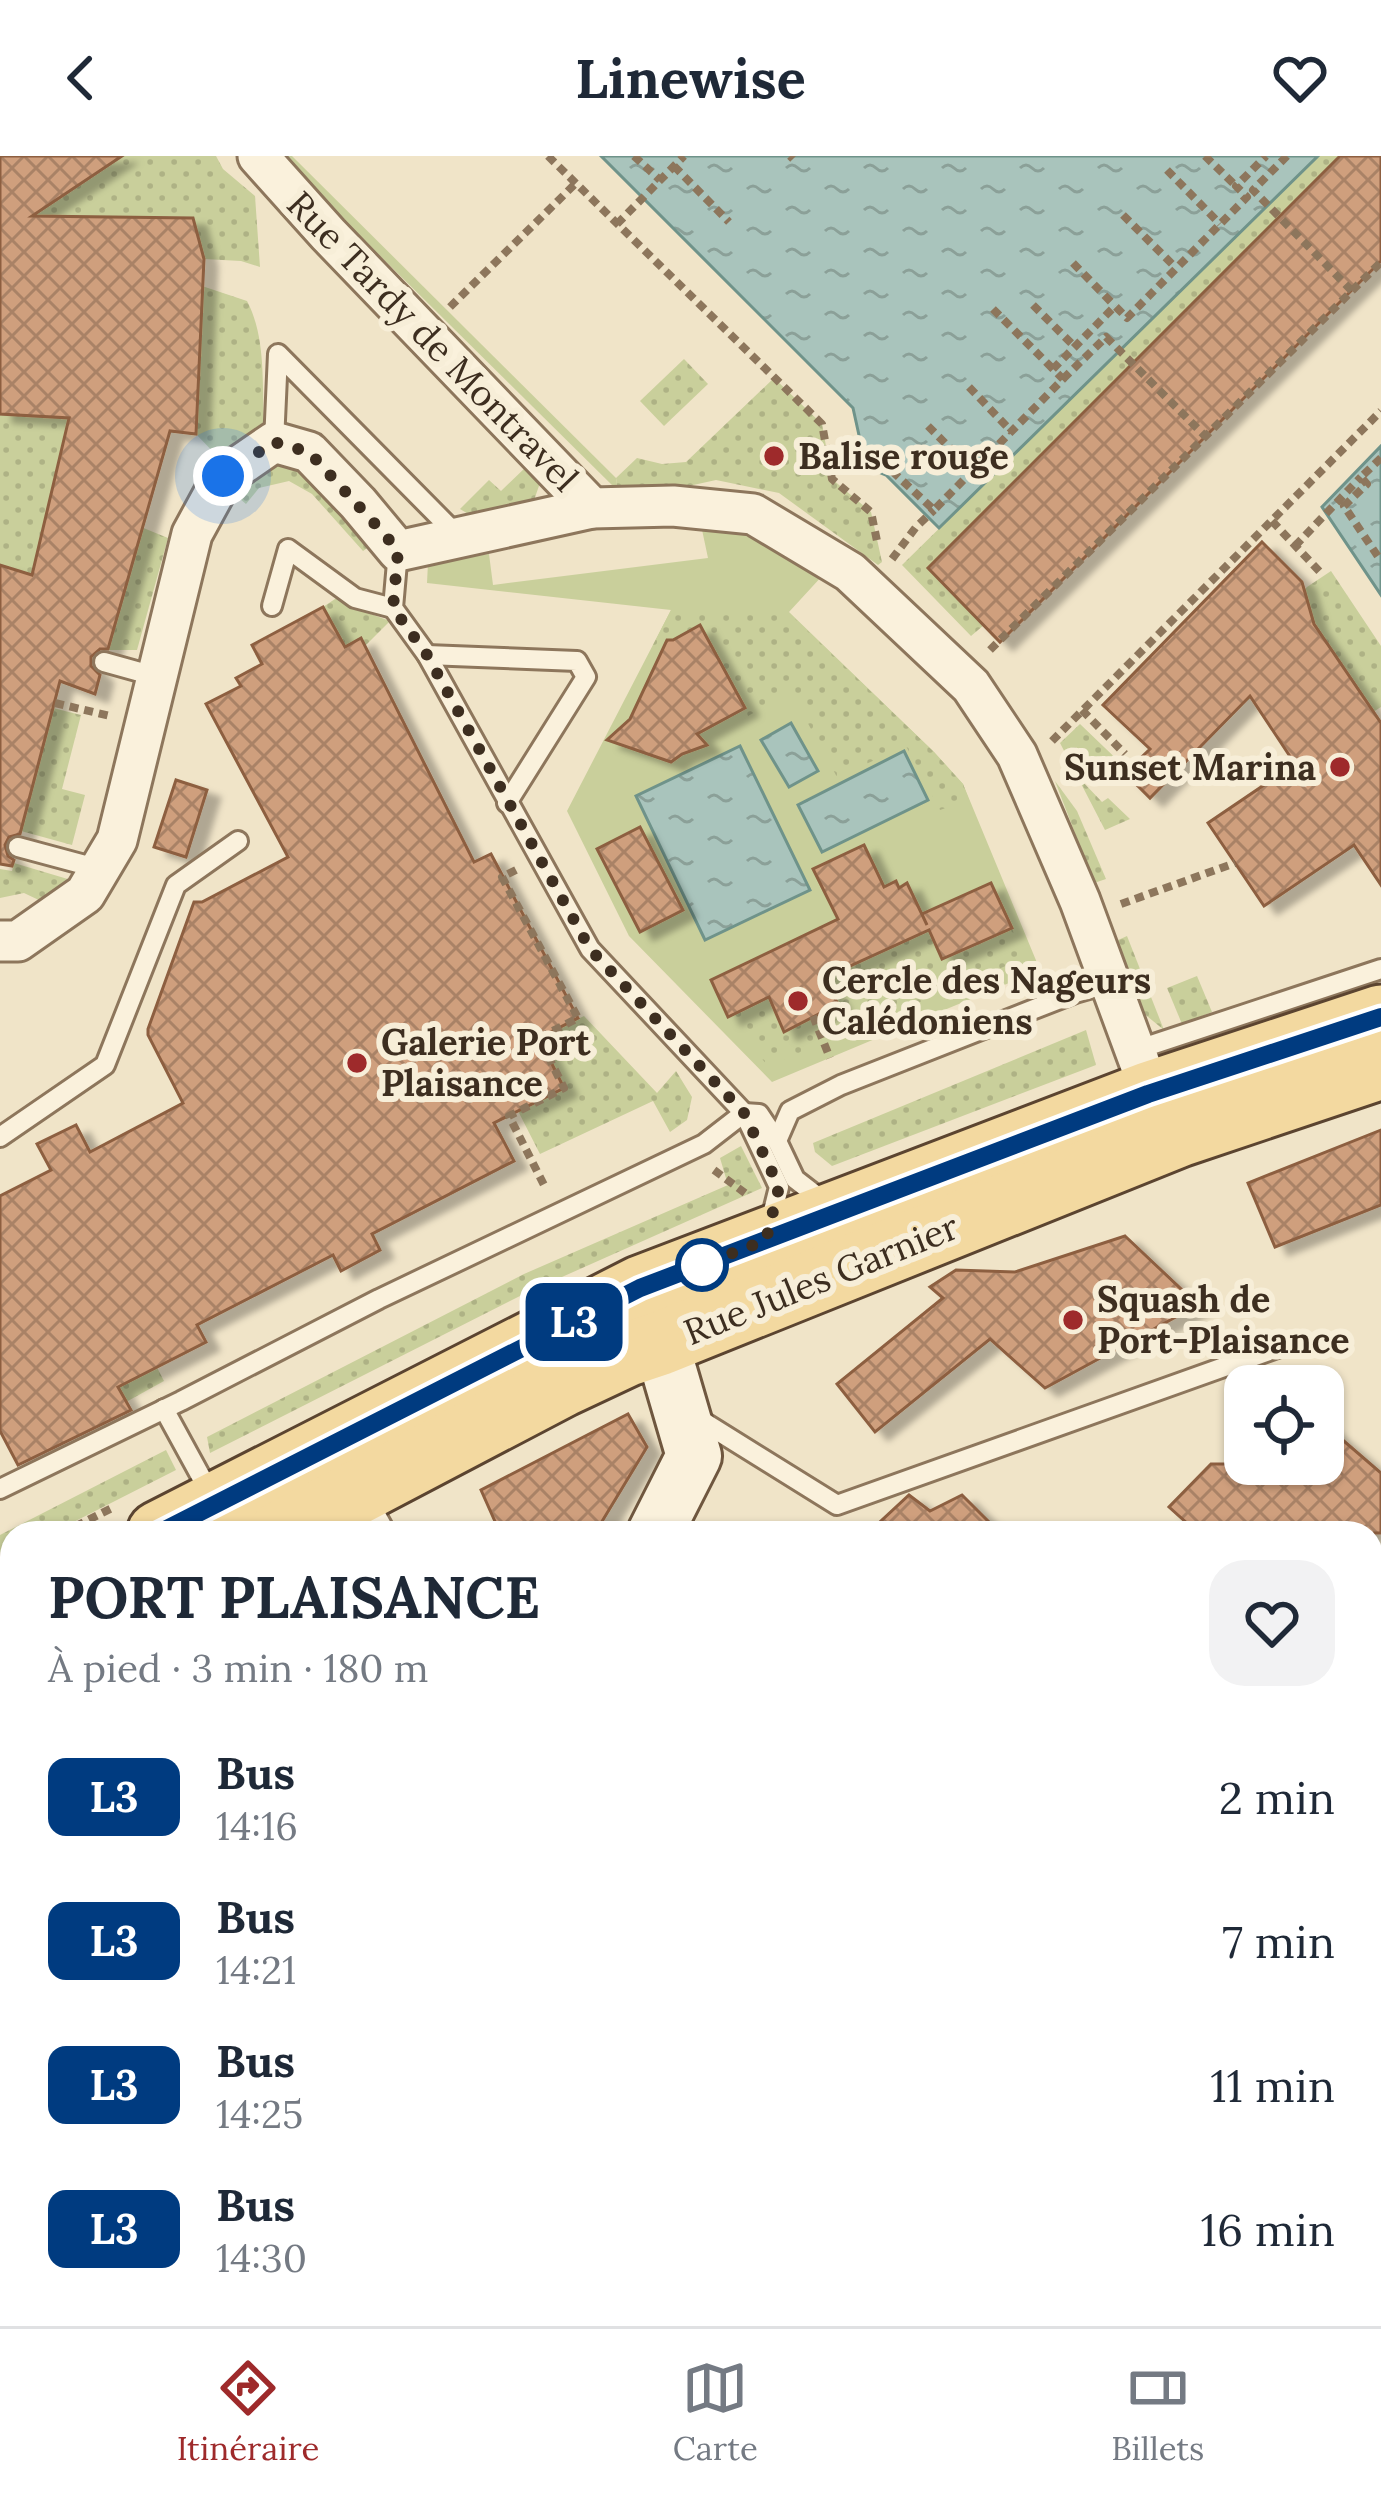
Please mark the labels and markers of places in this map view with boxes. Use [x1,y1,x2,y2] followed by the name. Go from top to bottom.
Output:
[798,433,1009,479] place label: Balise rouge
[761,443,787,469] marker: Balise rouge
[1064,744,1316,790] place label: Sunset Marina
[1327,754,1353,780] marker: Sunset Marina
[822,957,1151,1044] place label: Cercle des Nageurs Calédoniens
[785,988,811,1014] marker: Cercle des Nageurs Calédoniens
[381,1019,592,1106] place label: Galerie Port Plaisance
[344,1050,370,1076] marker: Galerie Port Plaisance
[677,1240,727,1290] unlabelled marker
[1097,1276,1350,1363] place label: Squash de Port-Plaisance
[1060,1307,1086,1333] marker: Squash de Port-Plaisance

